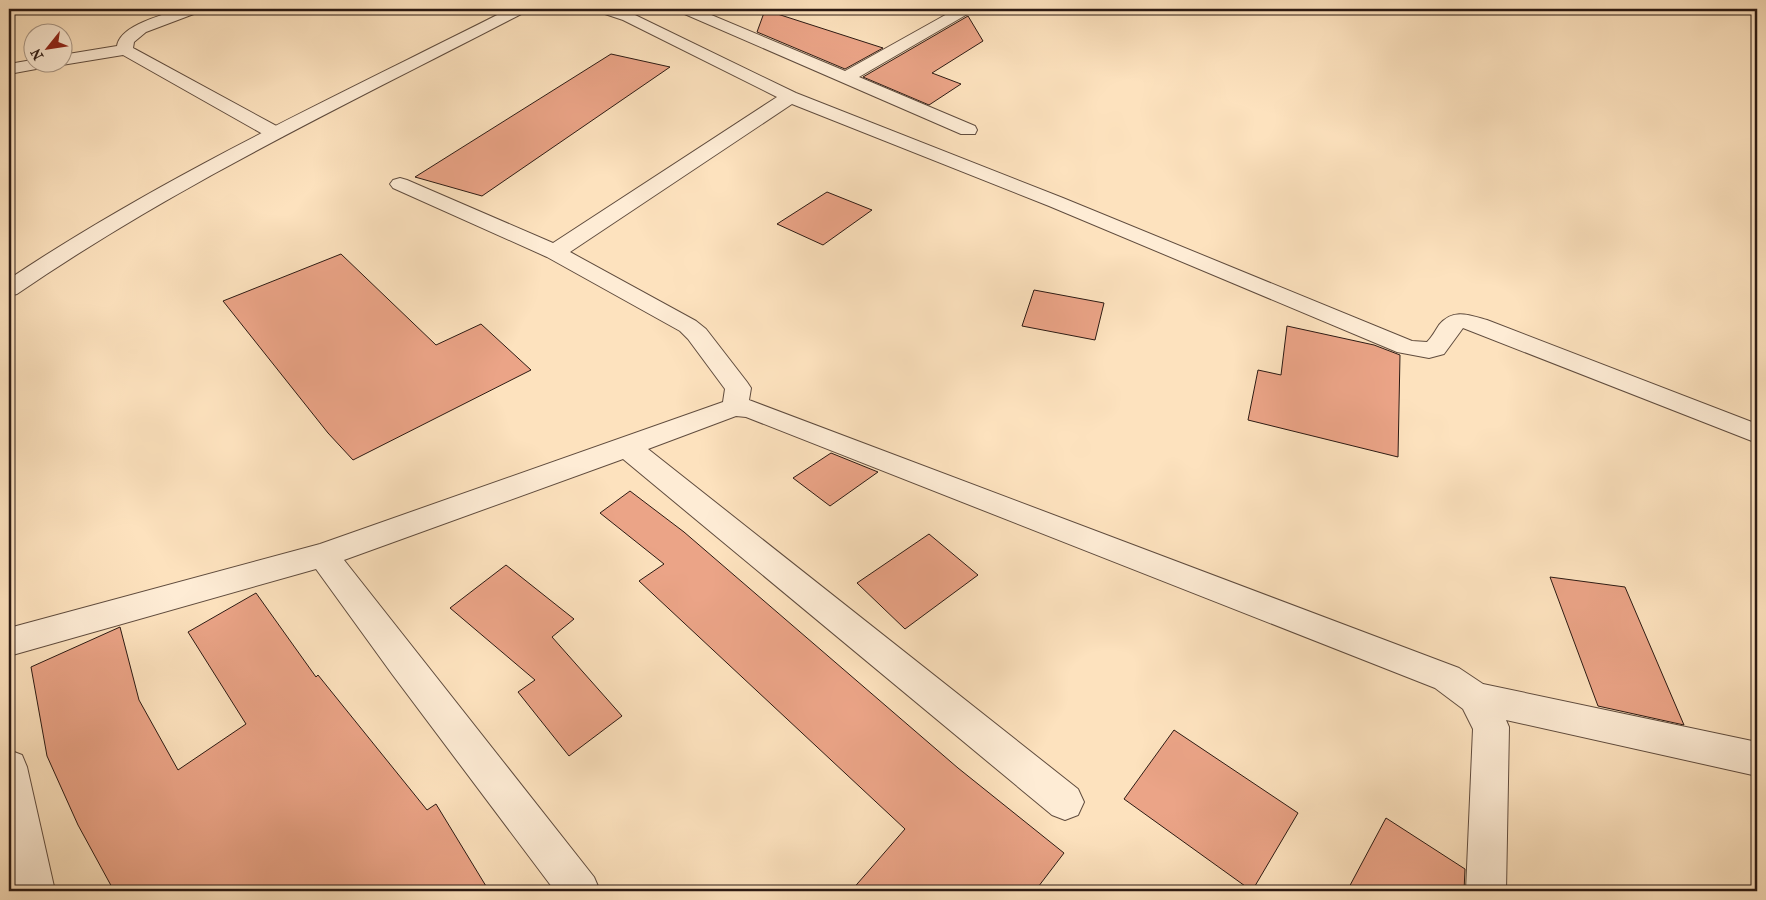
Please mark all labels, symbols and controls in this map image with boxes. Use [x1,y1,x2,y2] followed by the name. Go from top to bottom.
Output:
[22,22,72,72] north arrow
[27,45,47,63] text: N

